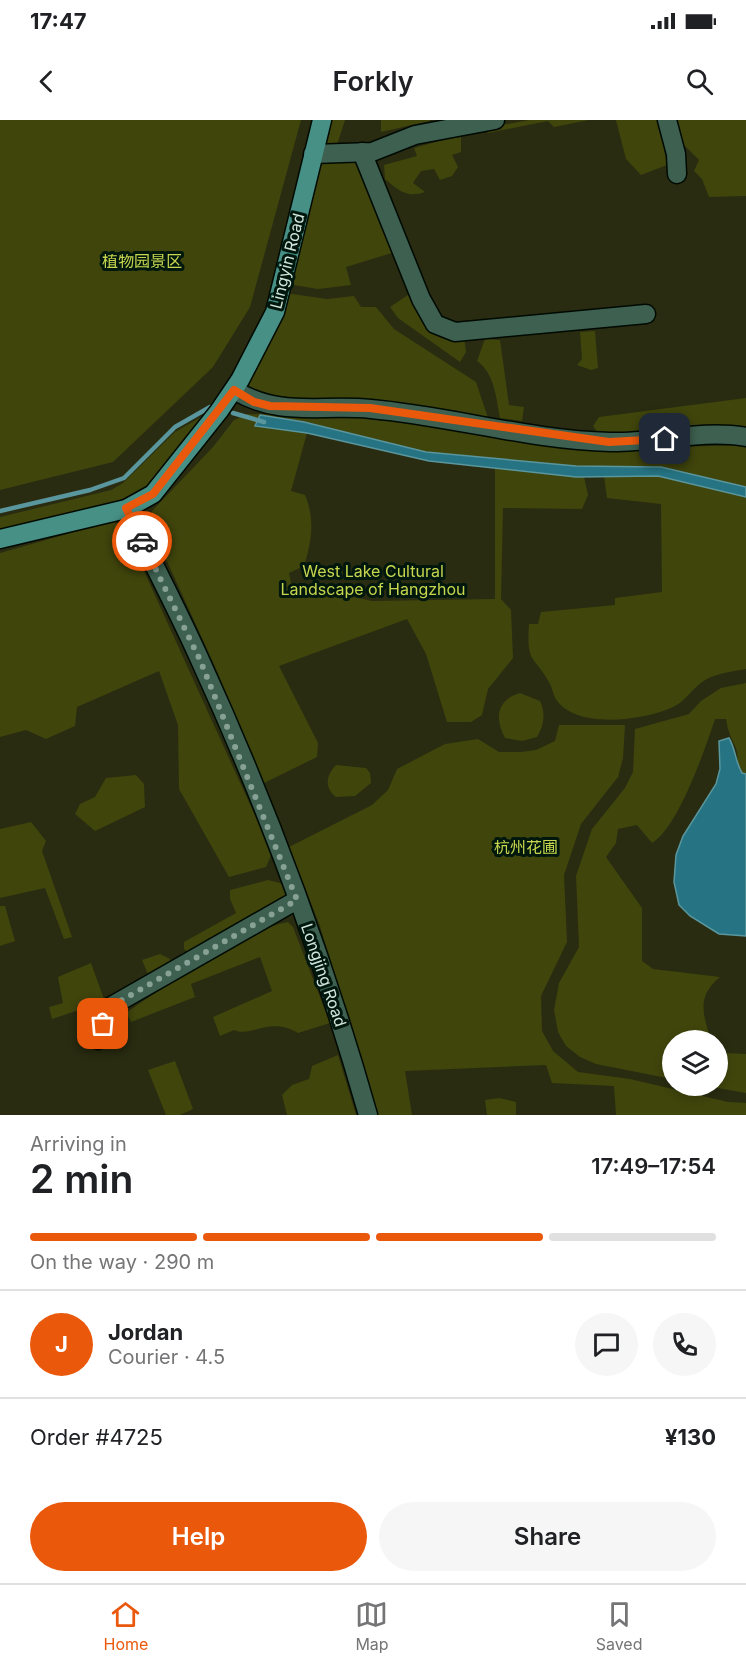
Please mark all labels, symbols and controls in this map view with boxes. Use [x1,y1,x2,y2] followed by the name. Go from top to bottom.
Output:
[30,8,87,34] text: 17:47
[30,65,63,98] icon: back
[332,65,414,98] text: Forkly
[683,65,716,98] icon: search
[265,211,309,311] street label: Lingyin Road
[102,251,182,271] park label: 植物园景区
[639,413,690,464] pin
[648,422,681,455] icon: home
[112,511,172,571] courier
[126,525,159,558] icon: car
[280,561,466,599] park label: West Lake Cultural Landscape of Hangzhou
[494,837,558,857] park label: 杭州花圃
[297,921,351,1029] street label: Longjing Road
[77,998,128,1049] pin
[86,1007,119,1040] icon: bag
[662,1030,728,1096] map controls
[662,1030,728,1096] button: layers
[30,1132,127,1156] text: Arriving in
[591,1153,716,1179] text: 17:49–17:54
[30,1155,133,1202] text: 2 min
[30,1250,214,1274] text: On the way · 290 m
[575,1313,638,1376] button: chat
[653,1313,716,1376] button: phone
[108,1319,183,1345] text: Jordan
[55,1331,68,1357] text: J
[108,1345,225,1369] text: Courier · 4.5
[30,1424,163,1450] text: Order #4725
[665,1424,716,1450] text: ¥130
[30,1502,367,1571] button: Help
[379,1502,716,1571] button: Share
[104,1598,148,1654] tab: Home
[355,1598,389,1654] tab: Map
[596,1598,642,1654] tab: Saved

